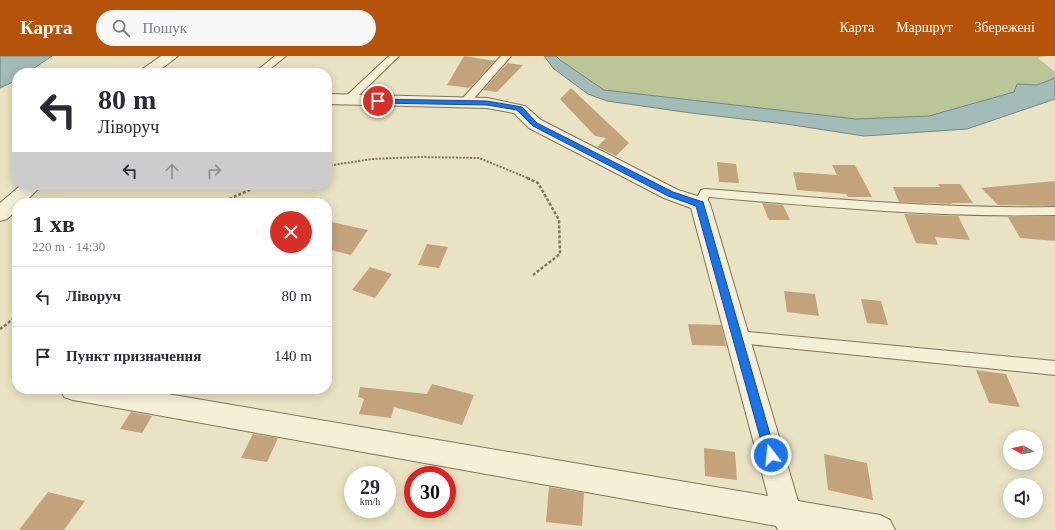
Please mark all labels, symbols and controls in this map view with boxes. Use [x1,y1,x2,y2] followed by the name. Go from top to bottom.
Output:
[96,10,376,46] search box
[20,17,72,38] text: Карта
[110,17,132,39] icon: search
[142,20,187,36] text: Пошук
[839,20,874,35] text: Карта
[896,20,953,35] text: Маршрут
[975,20,1035,35] text: Збережені
[32,84,84,136] icon: left
[98,84,156,115] text: 80 m
[361,84,395,118] pin
[367,90,389,112] icon: arrive
[98,117,159,137] text: Ліворуч
[119,160,141,182] icon: left
[161,160,183,182] icon: ahead
[203,160,225,182] icon: right
[32,211,75,237] text: 1 хв
[270,211,312,253] button: close
[32,239,105,254] text: 220 m · 14:30
[32,286,54,308] icon: left
[66,288,121,304] text: Ліворуч
[282,288,312,304] text: 80 m
[32,346,54,368] icon: arrive
[66,348,201,364] text: Пункт призначення
[274,348,312,364] text: 140 m
[1003,430,1043,470] north arrow
[1003,430,1043,518] map controls
[750,434,792,476] position arrow
[404,466,456,518] speed limit sign: 30
[360,476,380,498] text: 29
[1003,478,1043,518] button: sound
[360,496,380,507] text: km/h

